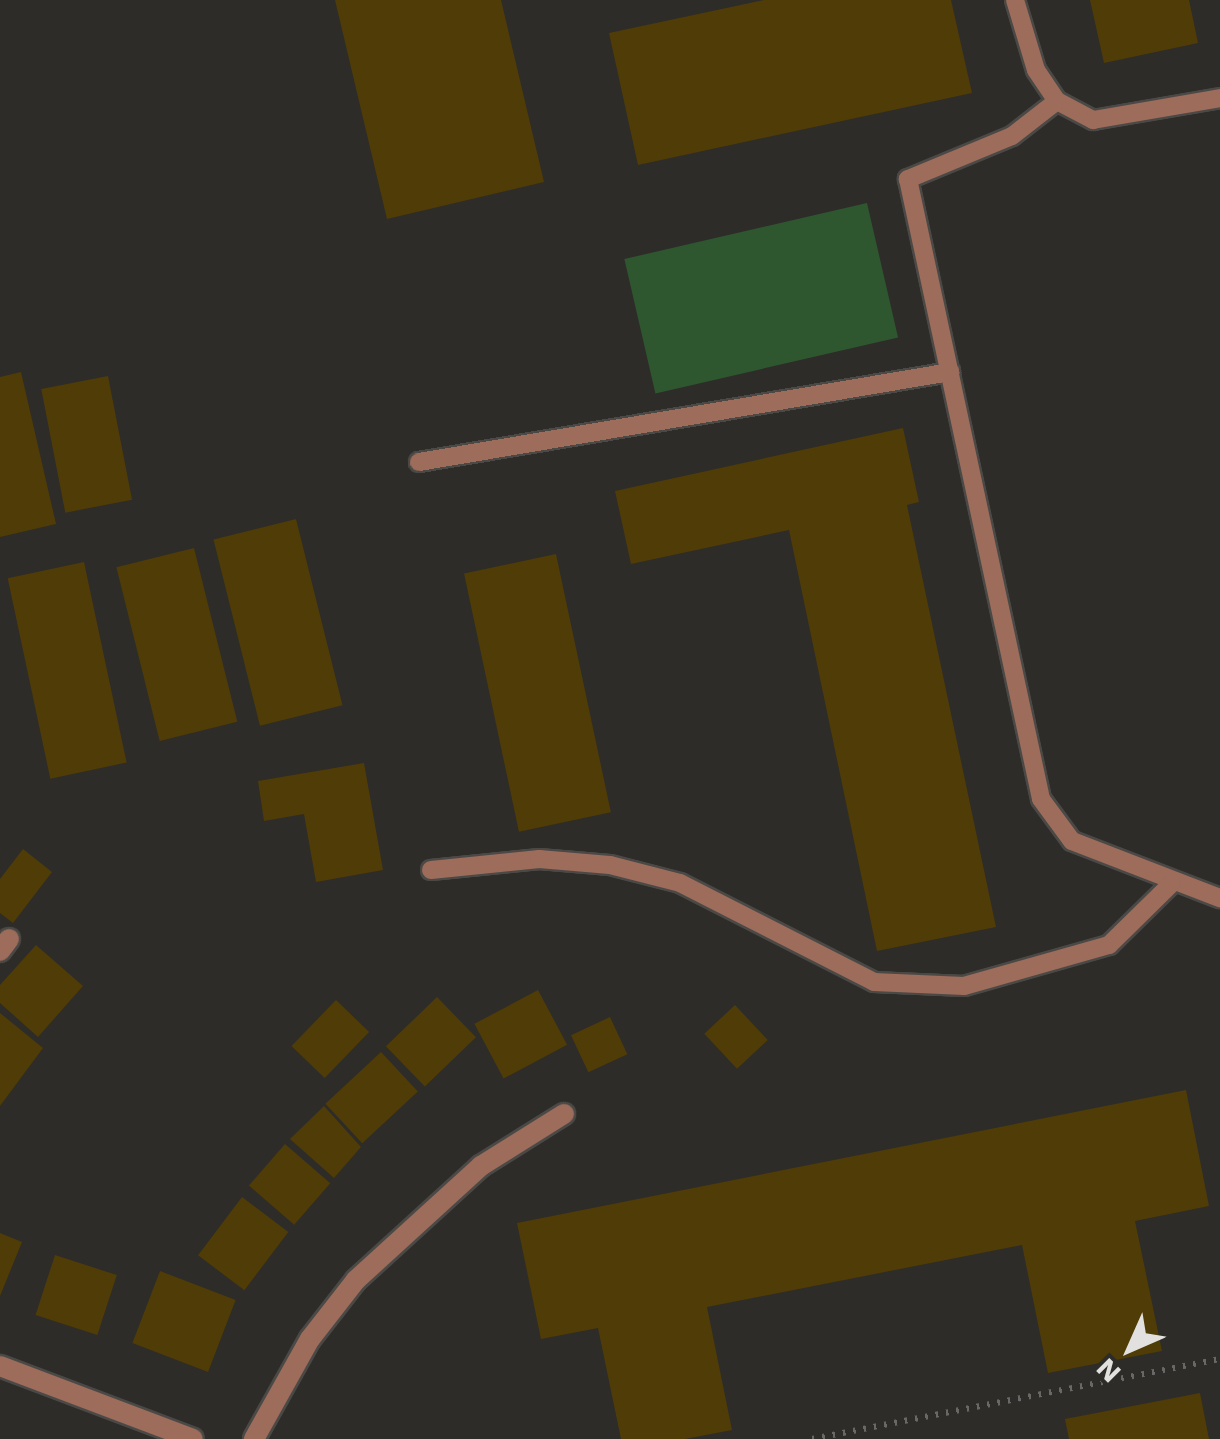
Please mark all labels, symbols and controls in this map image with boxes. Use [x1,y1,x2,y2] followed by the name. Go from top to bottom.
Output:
[1080,1299,1180,1399] north arrow
[1089,1352,1127,1390] text: N

